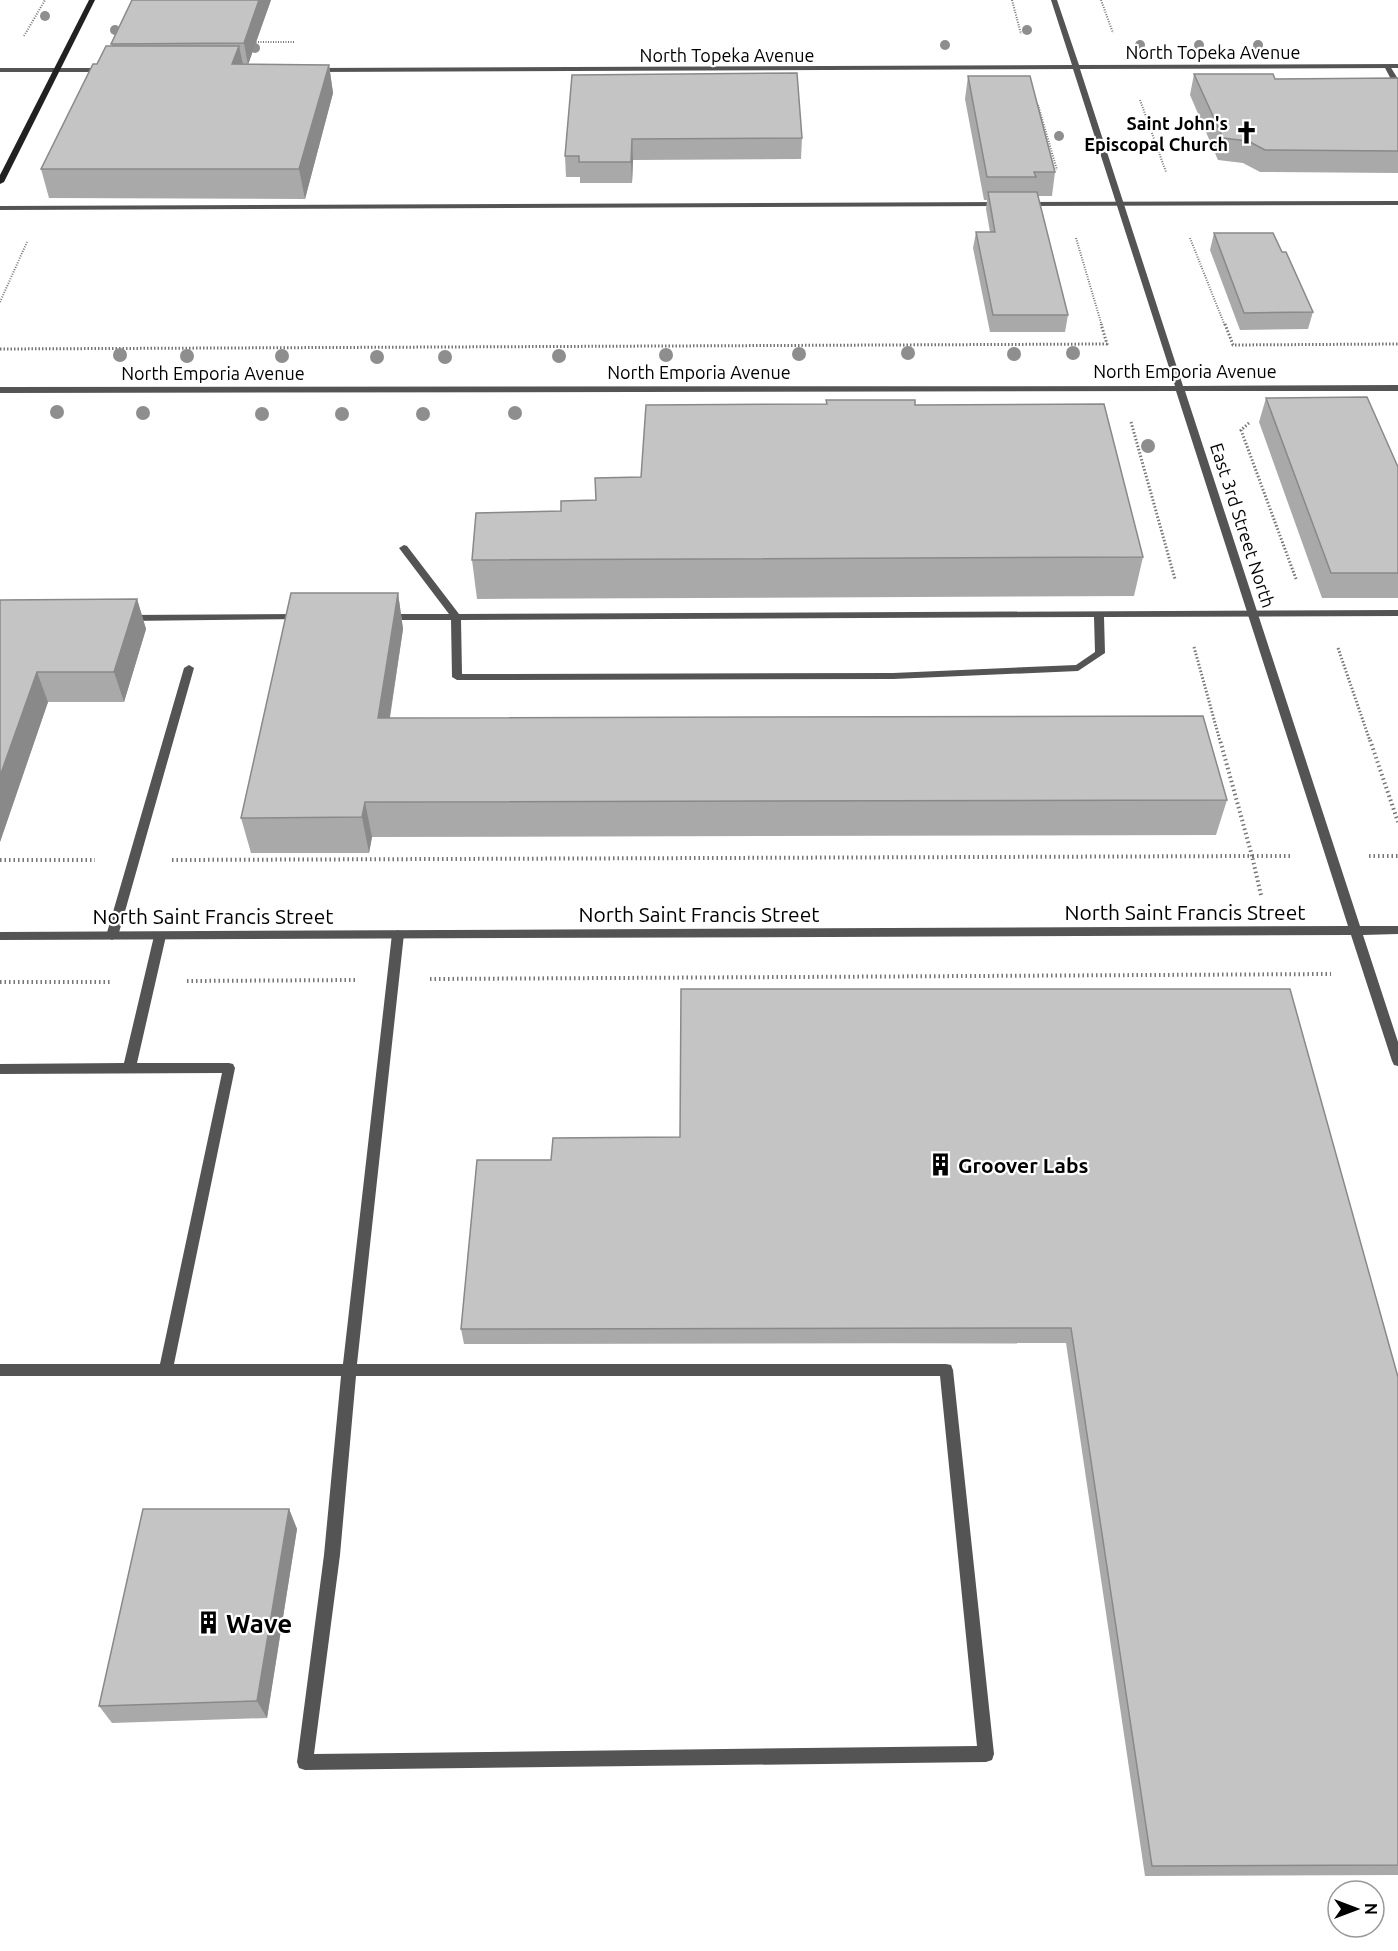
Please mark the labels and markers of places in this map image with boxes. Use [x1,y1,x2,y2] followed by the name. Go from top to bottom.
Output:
[1084,113,1228,154] place label: Saint John's Episcopal Church
[1233,120,1259,146] church icon: Saint John's Episcopal Church
[927,1152,953,1178] building icon: Groover Labs
[958,1153,1088,1177] place label: Groover Labs
[226,1609,292,1638] place label: Wave
[195,1610,221,1636] building icon: Wave

